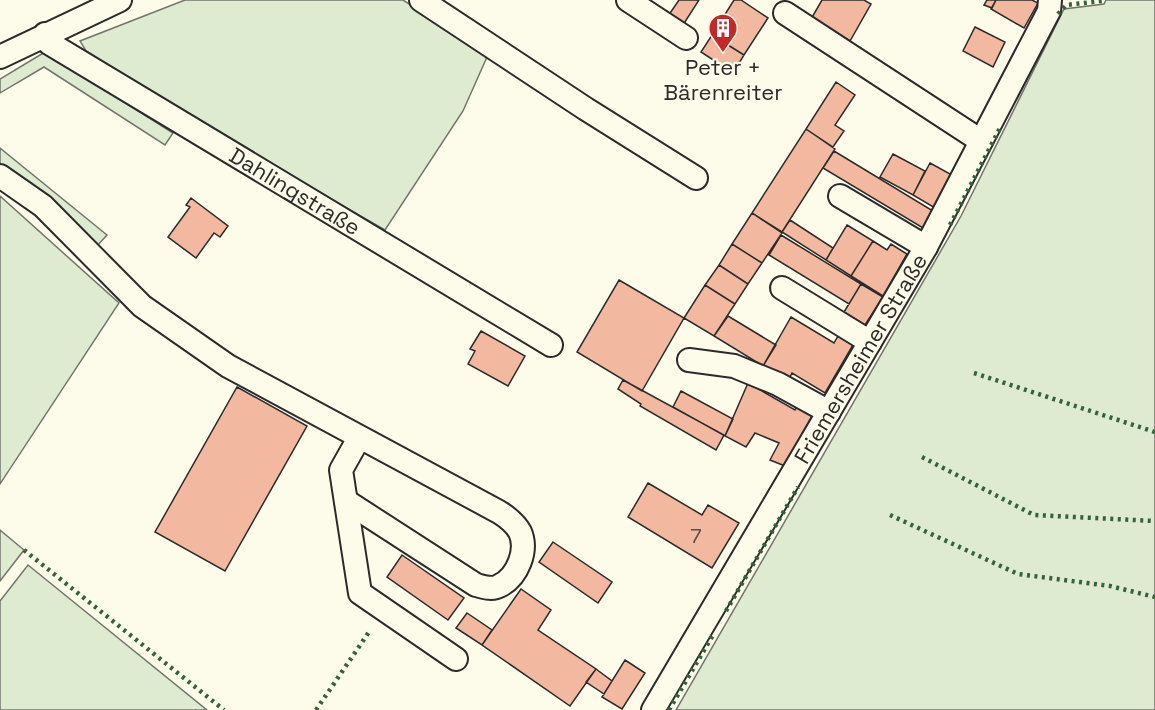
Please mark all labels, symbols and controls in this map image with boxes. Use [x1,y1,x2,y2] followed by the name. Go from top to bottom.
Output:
[707,12,739,54] building icon: Peter + Bärenreiter
[664,53,782,106] place label: Peter + Bärenreiter
[224,141,366,241] street label: Dahlingstraße
[787,248,933,469] street label: Friemersheimer Straße
[690,523,702,549] house number: 7

